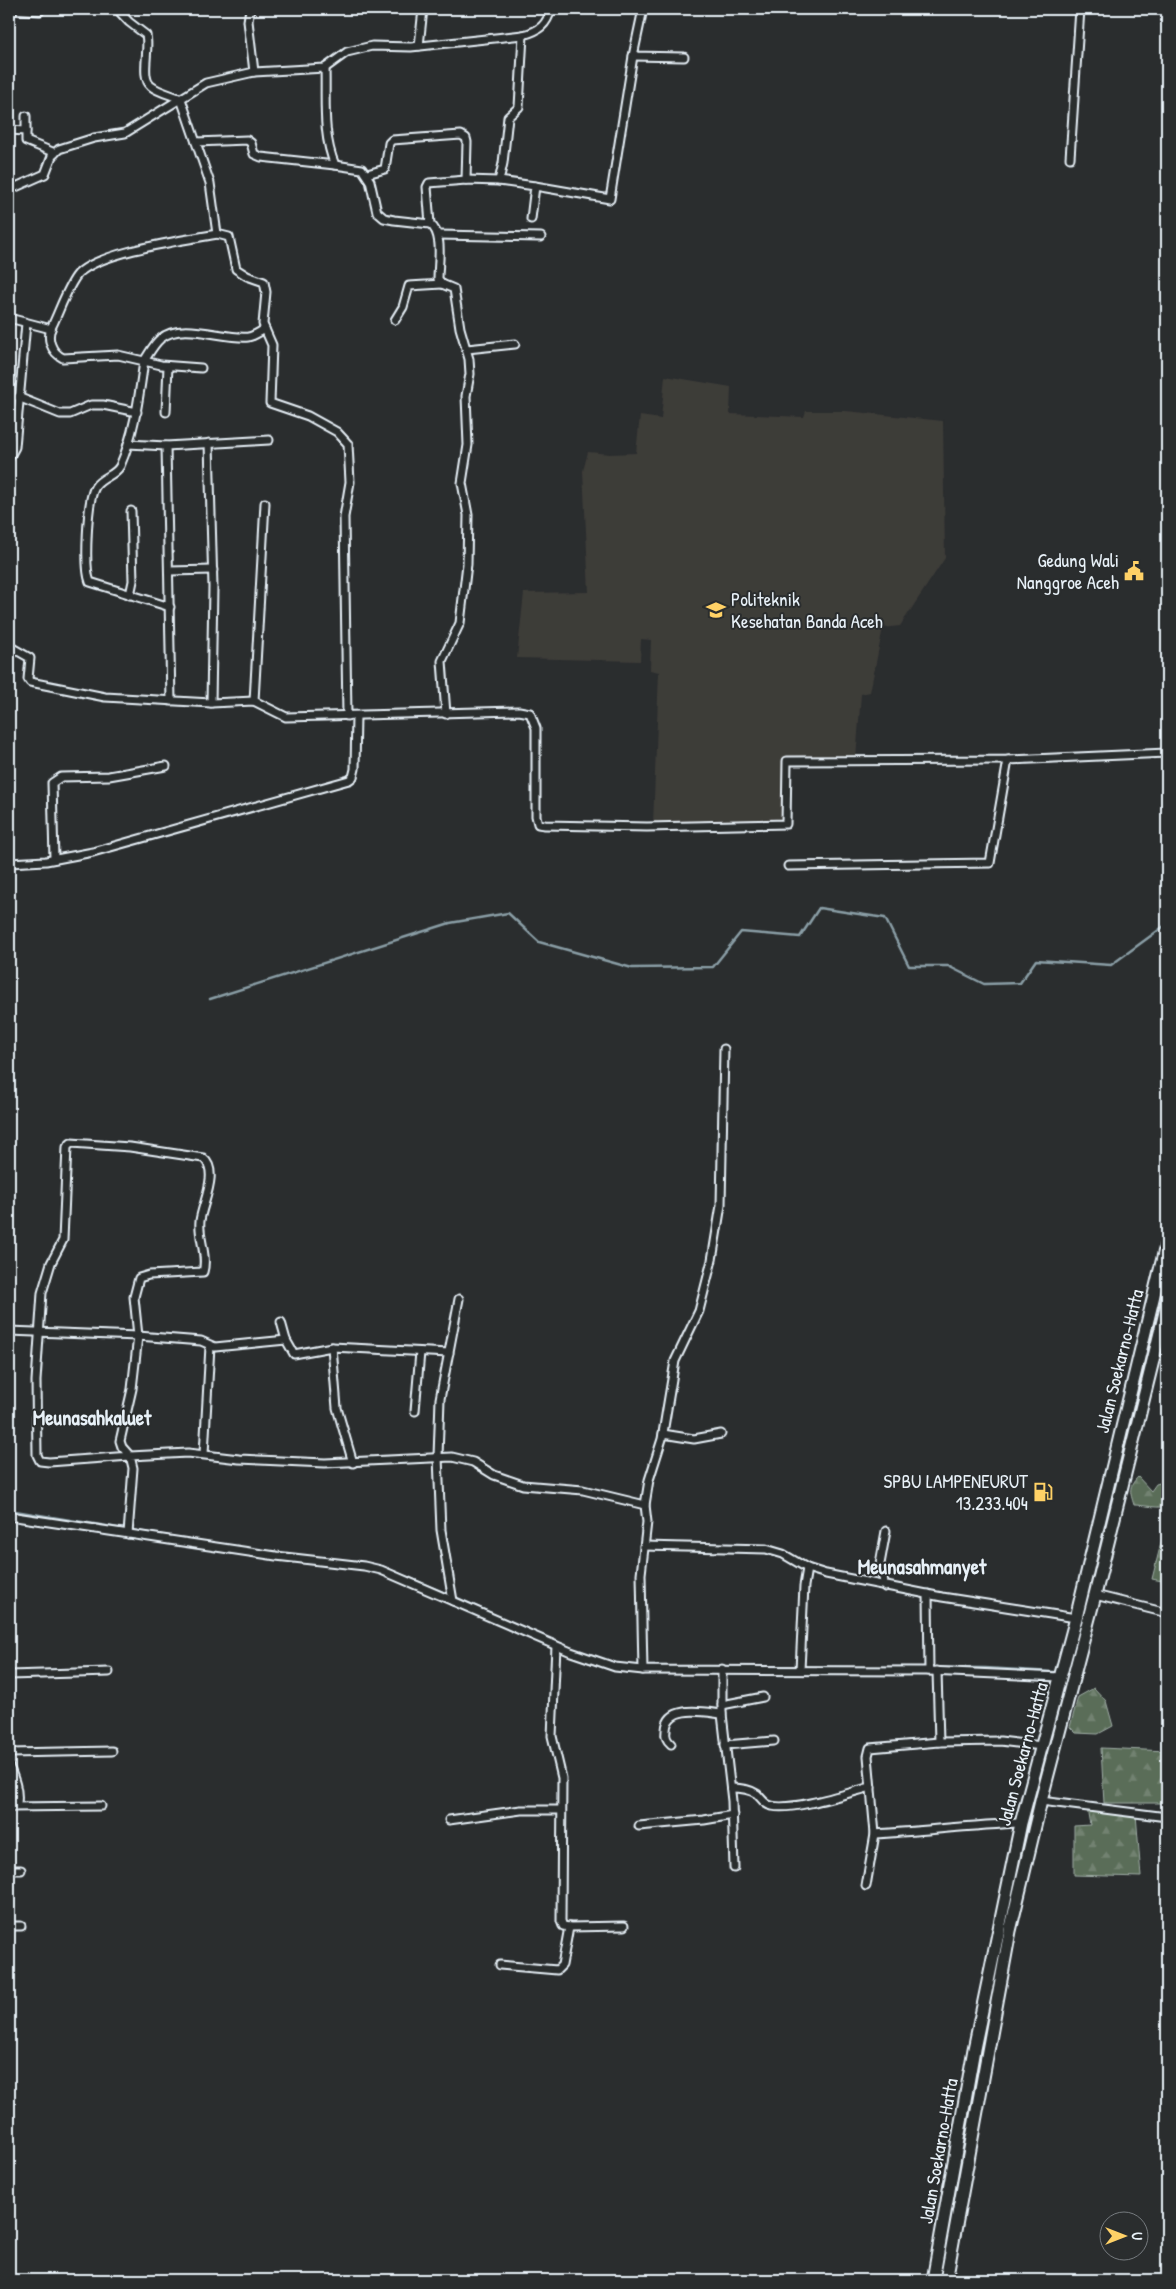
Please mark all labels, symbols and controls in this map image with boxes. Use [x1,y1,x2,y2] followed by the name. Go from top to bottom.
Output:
[1017,547,1119,595] place label: Gedung Wali Nanggroe Aceh
[1123,560,1145,582] public building icon: Gedung Wali Nanggroe Aceh
[731,586,883,634] place label: Politeknik Kesehatan Banda Aceh
[705,599,727,621] school or university icon: Politeknik Kesehatan Banda Aceh
[1089,1286,1150,1436] street label: Jalan Soekarno-Hatta
[33,1403,152,1432] district label: Meunasahkaluet
[884,1468,1029,1516] place label: SPBU LAMPENEURUT 13.233.404
[1032,1481,1054,1503] fuel station icon: SPBU LAMPENEURUT 13.233.404
[858,1552,987,1582] district label: Meunasahmanyet
[990,1679,1054,1829] street label: Jalan Soekarno-Hatta
[912,2076,964,2226] street label: Jalan Soekarno-Hatta
[1098,2212,1148,2262] north arrow
[1128,2232,1147,2240] text: U

